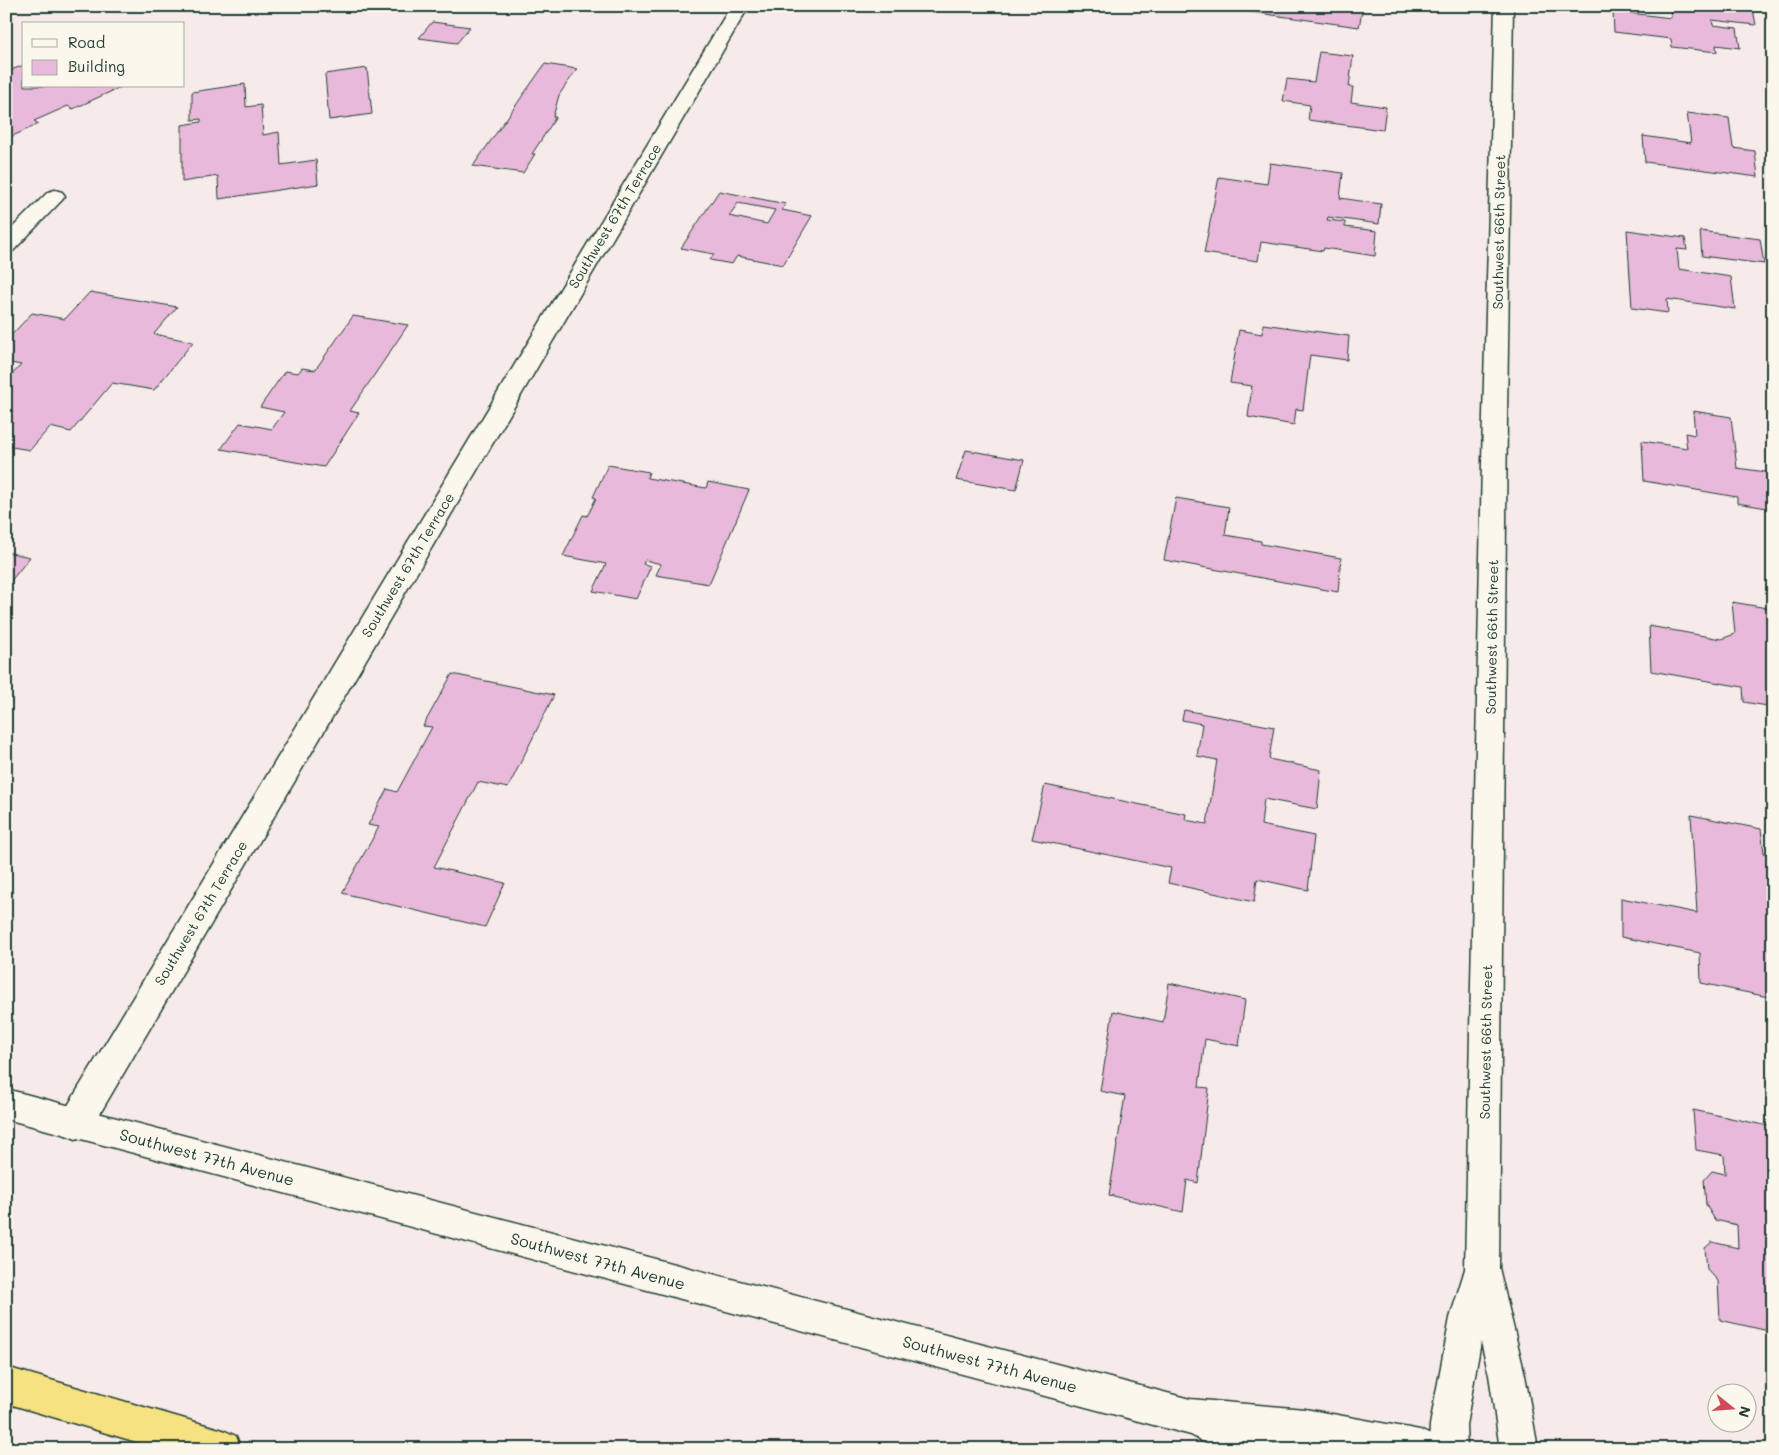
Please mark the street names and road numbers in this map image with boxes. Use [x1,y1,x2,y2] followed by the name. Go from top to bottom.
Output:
[564,140,665,292] street label: Southwest 67th Terrace
[1488,154,1509,310] street label: Southwest 66th Street
[357,489,458,641] street label: Southwest 67th Terrace
[1481,559,1502,715] street label: Southwest 66th Street
[150,837,251,989] street label: Southwest 67th Terrace
[1475,964,1496,1120] street label: Southwest 66th Street
[118,1123,297,1190] street label: Southwest 77th Avenue
[509,1227,688,1294] street label: Southwest 77th Avenue
[901,1330,1080,1397] street label: Southwest 77th Avenue

